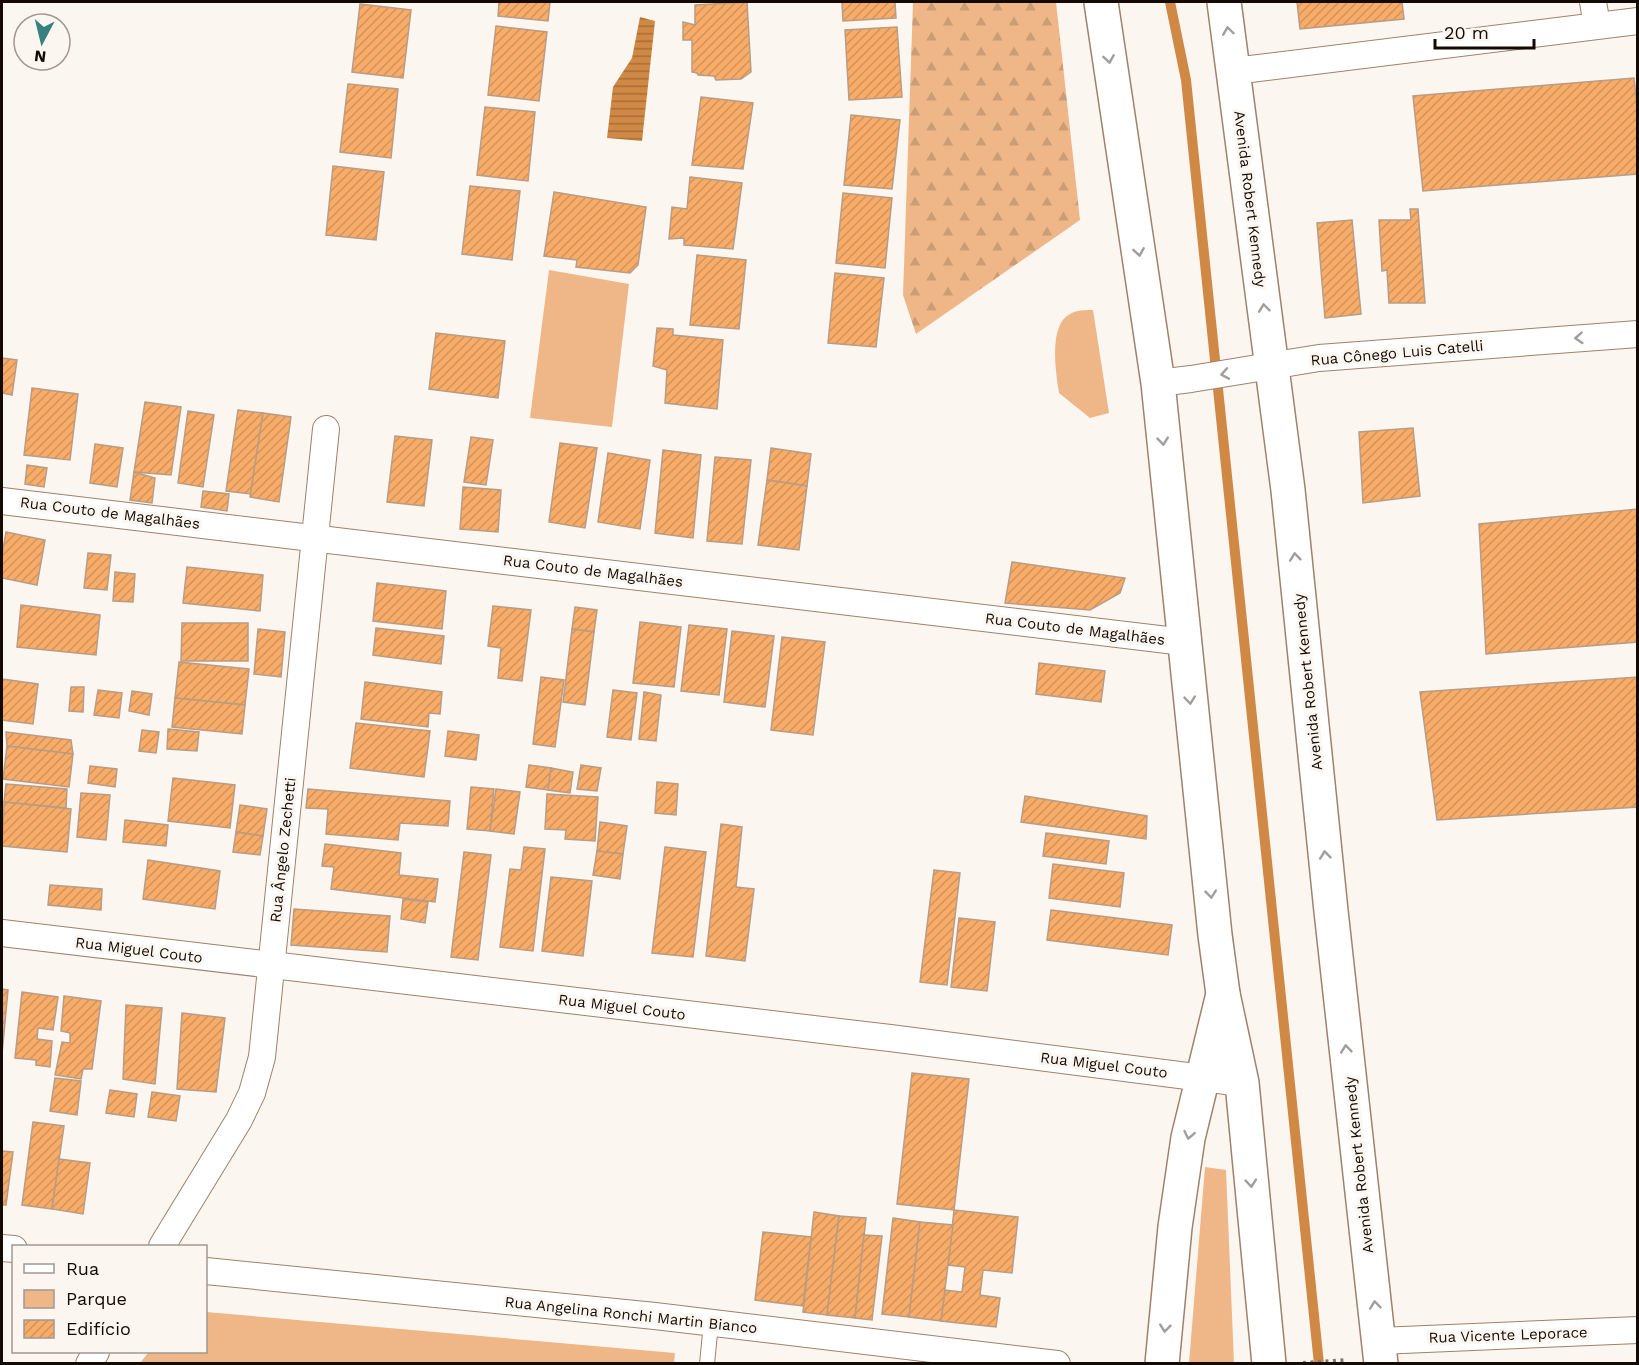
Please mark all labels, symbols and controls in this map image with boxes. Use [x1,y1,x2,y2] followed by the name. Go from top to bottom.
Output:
[12,12,72,72] north arrow
[1435,12,1534,50] scale bar
[1444,22,1489,43] text: 20 m
[1223,27,1235,36] one-way arrow
[33,46,47,67] text: N
[1103,55,1115,64] one-way arrow
[1230,110,1270,289] street label: Avenida Robert Kennedy
[1132,248,1144,257] one-way arrow
[1259,303,1271,312] one-way arrow
[1575,332,1584,345] one-way arrow
[1310,336,1484,370] street label: Rua Cônego Luis Catelli
[1221,367,1230,379] one-way arrow
[1157,437,1169,446] one-way arrow
[19,493,201,533] street label: Rua Couto de Magalhães
[502,551,684,591] street label: Rua Couto de Magalhães
[1289,552,1302,561] one-way arrow
[1290,592,1326,771] street label: Avenida Robert Kennedy
[984,609,1166,649] street label: Rua Couto de Magalhães
[1183,696,1196,705] one-way arrow
[266,777,300,923] street label: Rua Ângelo Zechetti
[1319,850,1332,860] one-way arrow
[1204,890,1216,899] one-way arrow
[74,933,204,967] street label: Rua Miguel Couto
[557,990,687,1024] street label: Rua Miguel Couto
[1341,1044,1353,1053] one-way arrow
[1039,1048,1169,1082] street label: Rua Miguel Couto
[1341,1075,1377,1254] street label: Avenida Robert Kennedy
[1183,1130,1196,1140] one-way arrow
[1244,1178,1257,1187] one-way arrow
[12,1245,207,1353] legend
[66,1258,99,1279] text: Rua
[66,1288,127,1309] text: Parque
[504,1293,758,1337] street label: Rua Angelina Ronchi Martin Bianco
[1369,1301,1382,1310] one-way arrow
[66,1318,131,1339] text: Edifício
[1428,1323,1588,1347] street label: Rua Vicente Leporace
[1159,1324,1172,1333] one-way arrow

